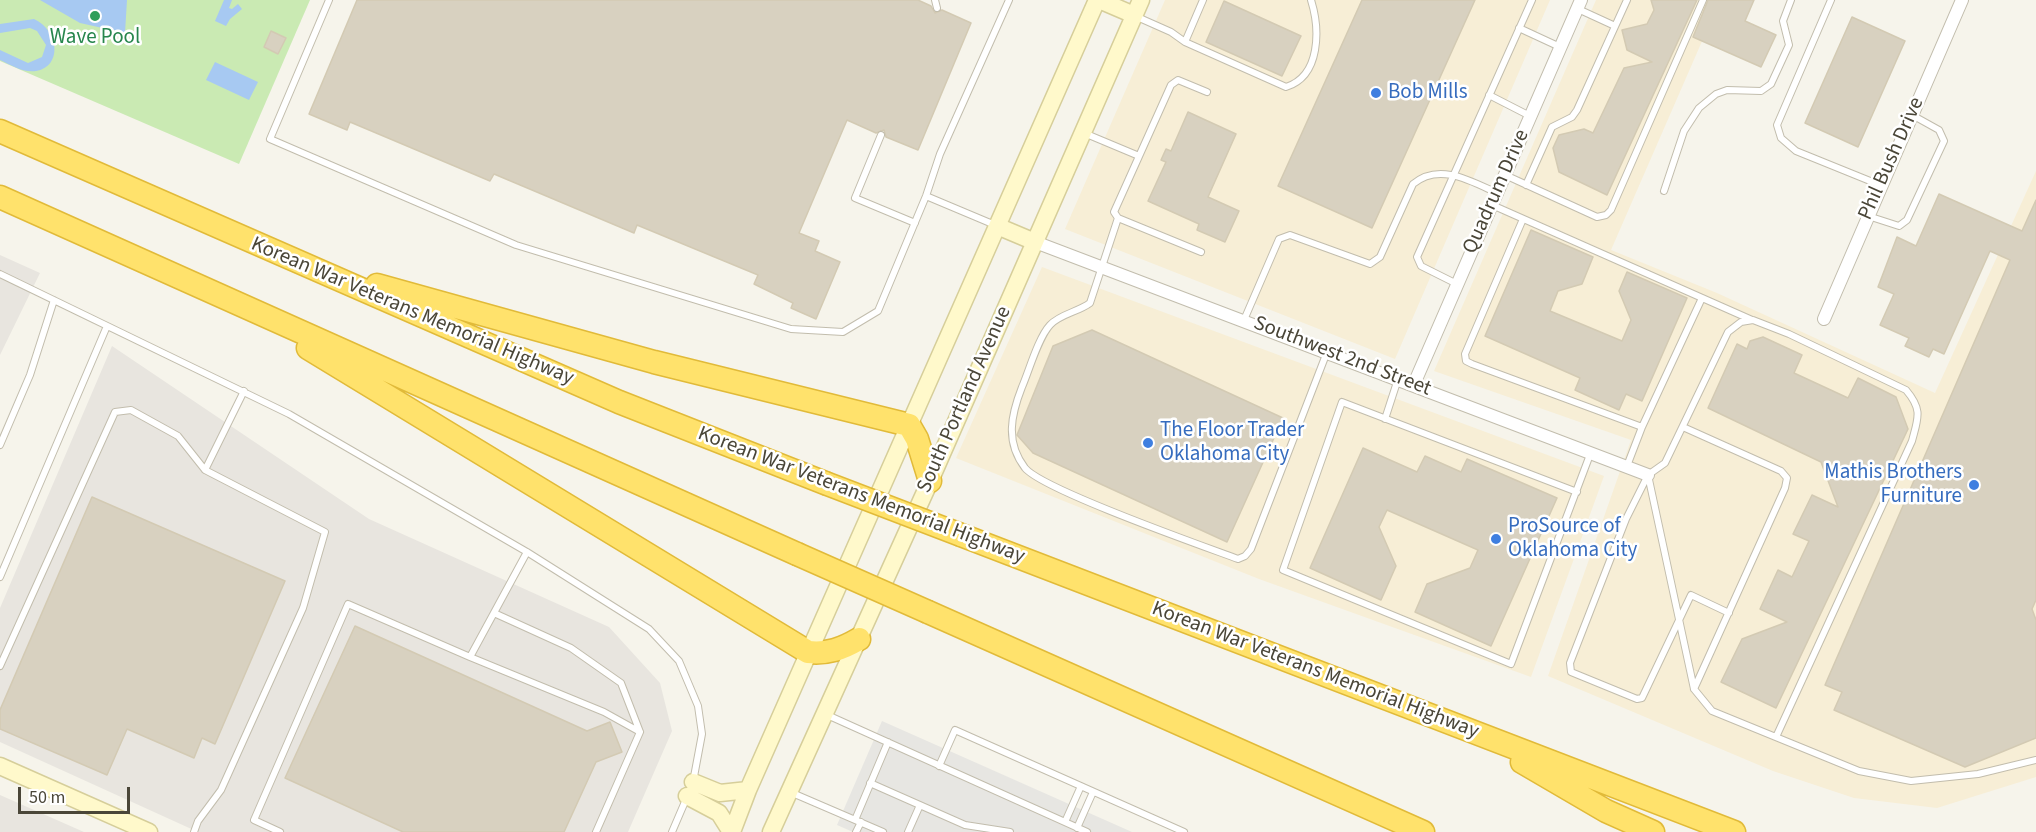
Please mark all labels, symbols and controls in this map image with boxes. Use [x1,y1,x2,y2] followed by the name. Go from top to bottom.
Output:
[88,9,102,23] marker: Wave Pool
[50,25,140,51] place label: Wave Pool
[1388,80,1467,106] place label: Bob Mills
[1369,86,1383,100] marker: Bob Mills
[1854,94,1930,224] street label: Phil Bush Drive
[1458,126,1536,258] street label: Quadrum Drive
[247,232,577,392] street label: Korean War Veterans Memorial Highway
[912,303,1018,497] street label: South Portland Avenue
[1250,312,1434,402] street label: Southwest 2nd Street
[1160,418,1304,468] place label: The Floor Trader Oklahoma City
[694,422,1028,570] street label: Korean War Veterans Memorial Highway
[1141,436,1155,450] marker: The Floor Trader Oklahoma City
[1824,460,1962,510] place label: Mathis Brothers Furniture
[1967,478,1981,492] marker: Mathis Brothers Furniture
[1508,514,1637,564] place label: ProSource of Oklahoma City
[1489,532,1503,546] marker: ProSource of Oklahoma City
[1148,597,1482,745] street label: Korean War Veterans Memorial Highway
[21,775,134,813] scale bar
[29,785,65,810] text: 50 m

